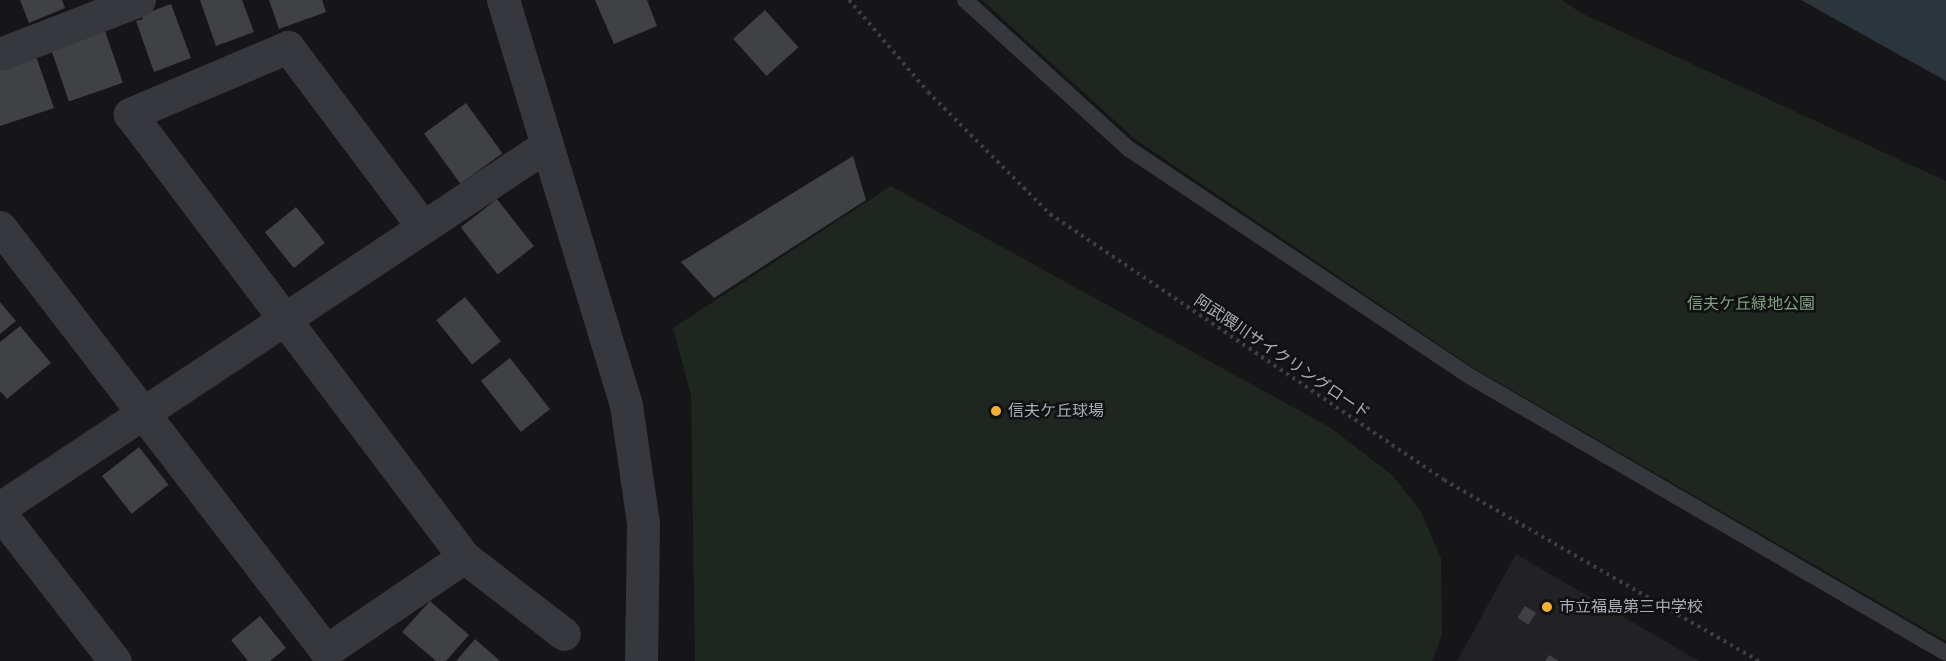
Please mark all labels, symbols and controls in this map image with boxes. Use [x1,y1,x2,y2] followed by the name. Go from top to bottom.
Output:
[1190,291,1374,423] street label: 阿武隈川サイクリングロード
[1687,294,1815,314] park label: 信夫ケ丘緑地公園
[1008,401,1104,421] place label: 信夫ケ丘球場
[989,404,1003,418] marker: 信夫ケ丘球場
[1559,597,1703,617] place label: 市立福島第三中学校
[1540,600,1554,614] marker: 市立福島第三中学校

